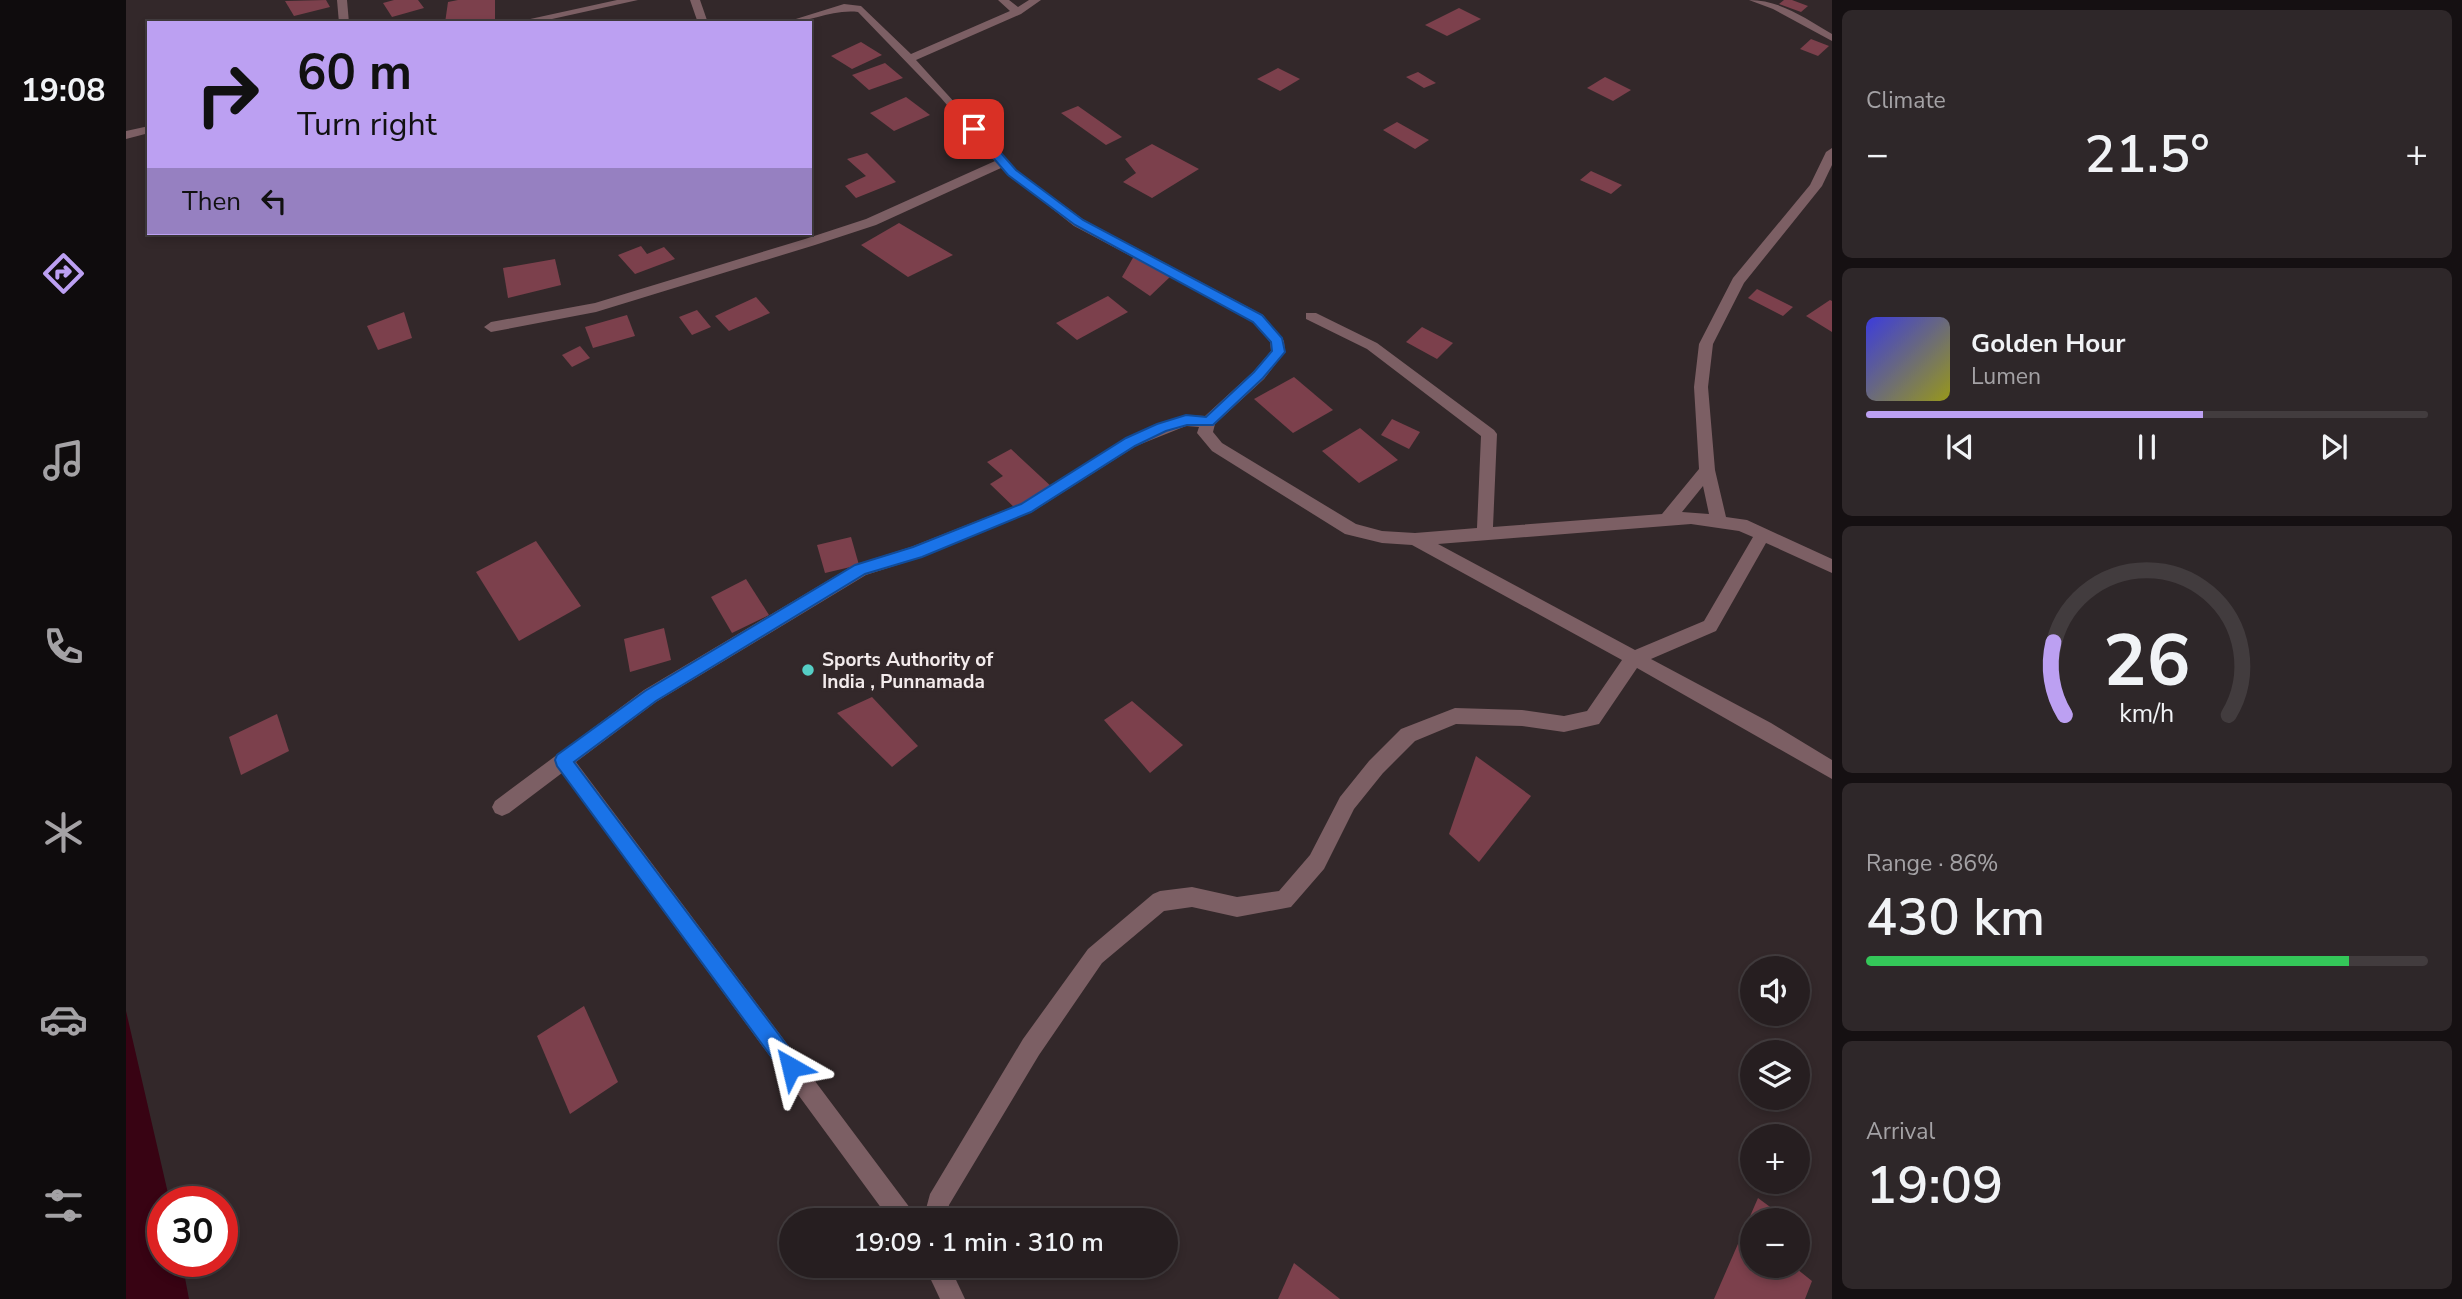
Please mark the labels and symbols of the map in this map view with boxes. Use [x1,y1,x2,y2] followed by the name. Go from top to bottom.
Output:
[944,99,1004,159] pin
[822,647,994,695] place label: Sports Authority of India , Punnamada
[800,662,816,678] marker: Sports Authority of India , Punnamada
[754,1030,828,1104] position arrow
[147,1186,238,1277] speed limit sign: 30

